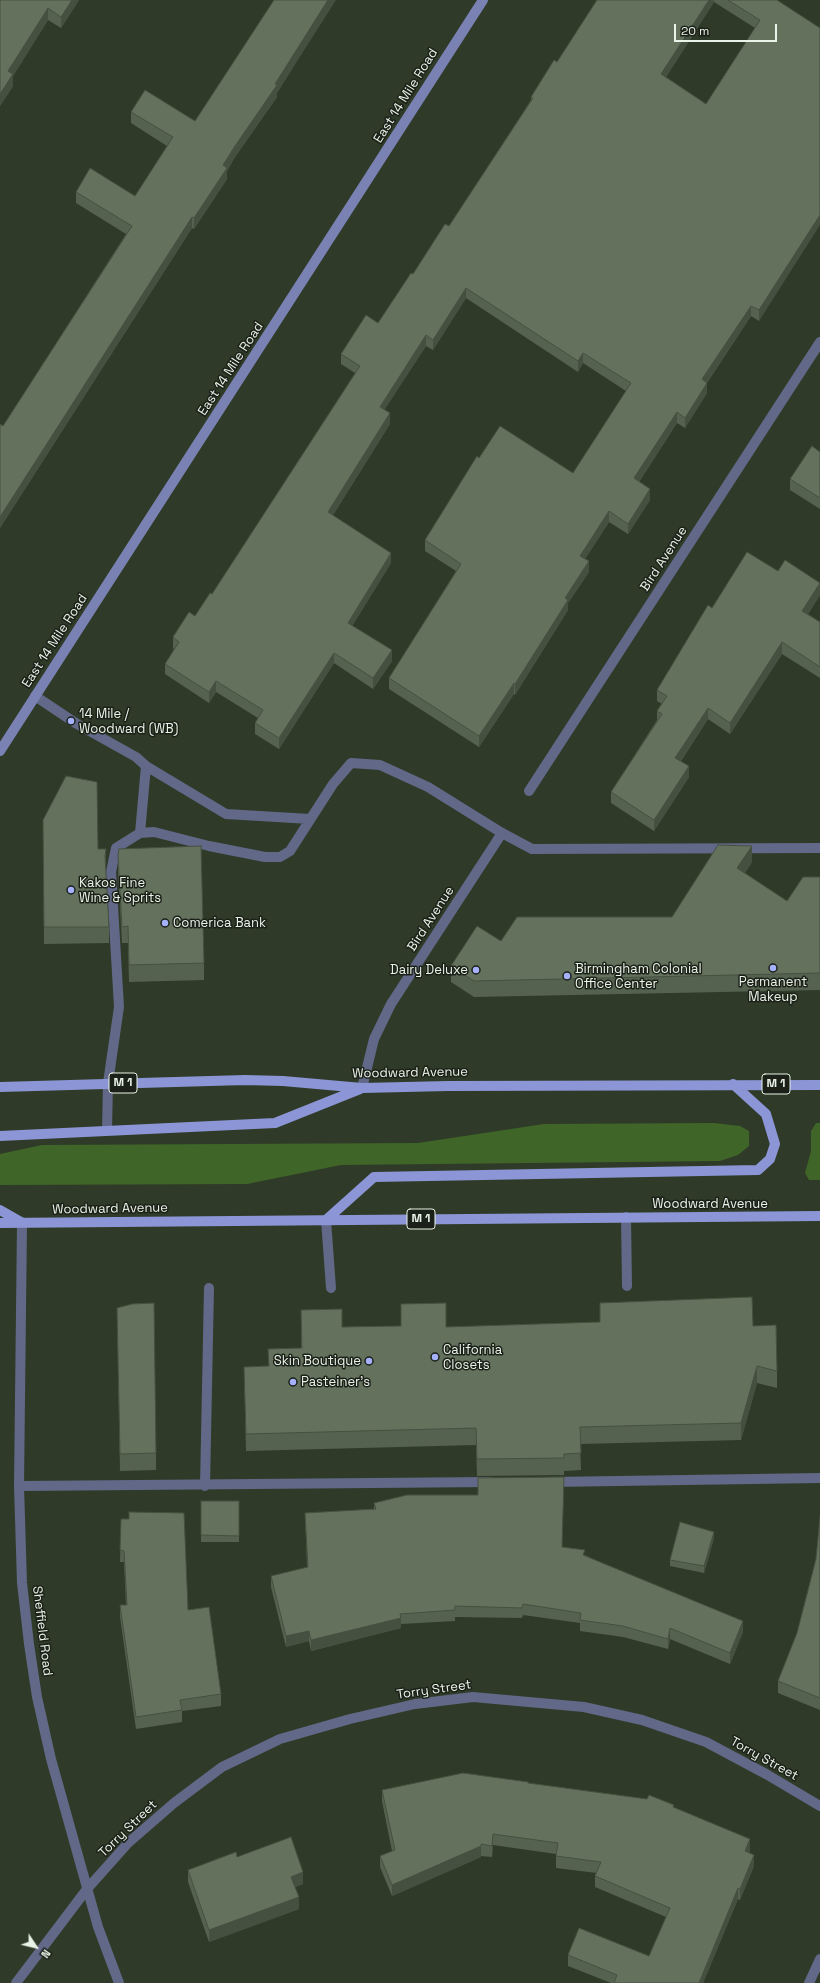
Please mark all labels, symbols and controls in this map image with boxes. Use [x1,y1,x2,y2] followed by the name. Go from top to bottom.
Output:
[676,16,779,42] scale bar
[681,23,709,39] text: 20 m
[371,46,441,146] street label: East 14 Mile Road
[195,319,267,419] street label: East 14 Mile Road
[637,524,691,594] street label: Bird Avenue
[19,591,91,691] street label: East 14 Mile Road
[79,706,179,737] place label: 14 Mile / Woodward (WB)
[66,716,76,726] marker: 14 Mile / Woodward (WB)
[79,875,161,906] place label: Kakos Fine Wine & Sprits
[404,884,458,954] street label: Bird Avenue
[66,885,76,895] marker: Kakos Fine Wine & Sprits
[173,915,266,931] place label: Comerica Bank
[160,918,170,928] marker: Comerica Bank
[575,961,702,992] place label: Birmingham Colonial Office Center
[390,962,468,978] place label: Dairy Deluxe
[768,963,778,973] marker: Permanent Makeup
[471,965,481,975] marker: Dairy Deluxe
[562,971,572,981] marker: Birmingham Colonial Office Center
[739,974,807,1005] place label: Permanent Makeup
[352,1064,468,1082] street label: Woodward Avenue
[109,1073,137,1093] road number: M 1
[762,1074,790,1094] road number: M 1
[652,1196,768,1212] street label: Woodward Avenue
[52,1200,168,1218] street label: Woodward Avenue
[407,1209,435,1229] road number: M 1
[443,1342,502,1373] place label: California Closets
[430,1352,440,1362] marker: California Closets
[274,1353,361,1369] place label: Skin Boutique
[364,1356,374,1366] marker: Skin Boutique
[301,1374,370,1390] place label: Pasteiner's
[288,1377,298,1387] marker: Pasteiner's
[29,1585,55,1677] street label: Sheffield Road
[396,1677,472,1703] street label: Torry Street
[727,1734,801,1784] street label: Torry Street
[96,1797,160,1861] street label: Torry Street
[16,1927,56,1967] north arrow
[38,1947,54,1961] text: N

